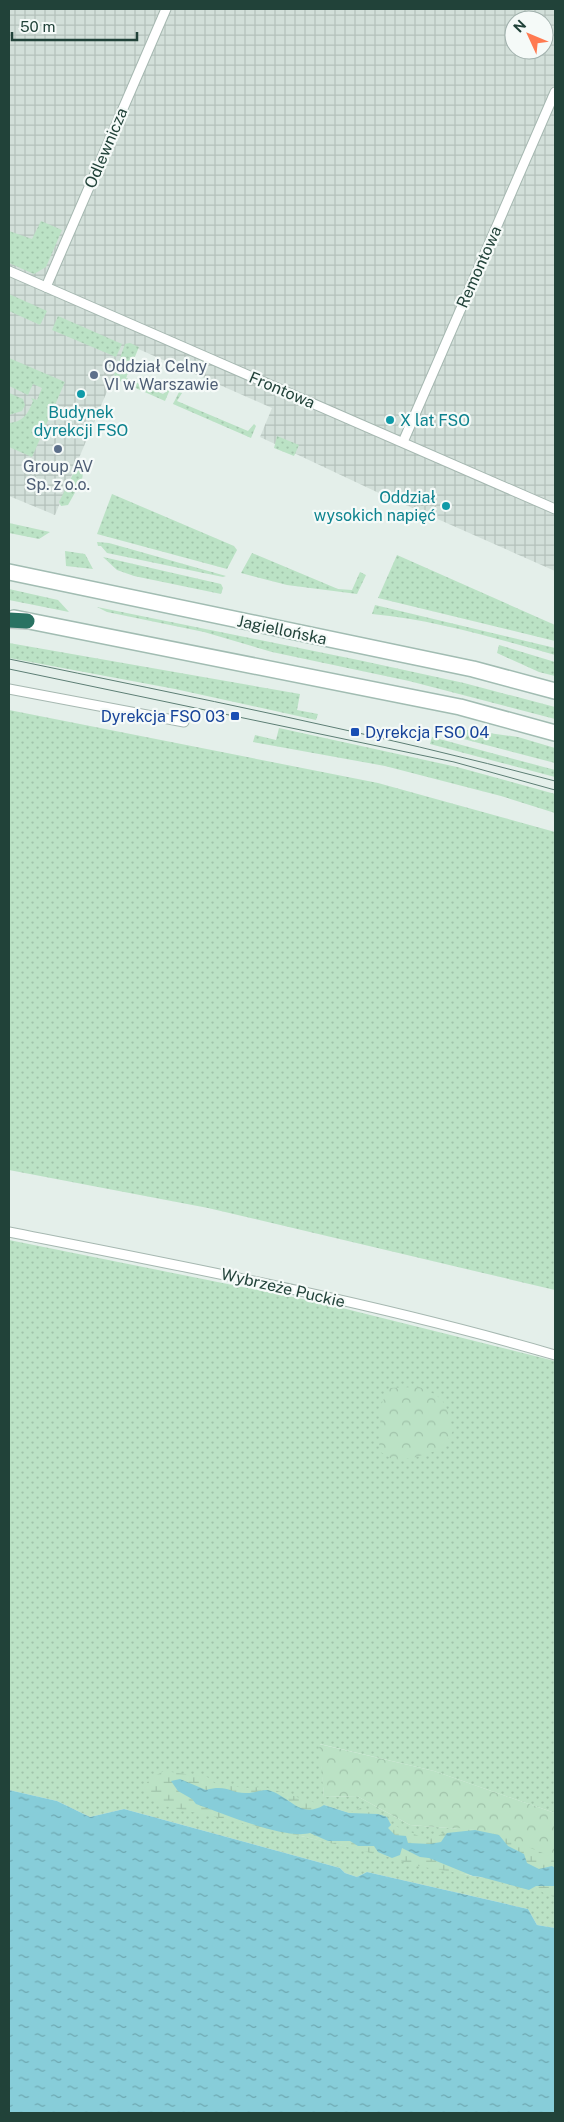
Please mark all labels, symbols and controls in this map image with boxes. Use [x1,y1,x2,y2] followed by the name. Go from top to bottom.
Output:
[12,10,138,42] scale bar
[504,10,554,60] north arrow
[510,16,529,35] text: N
[20,18,55,35] text: 50 m
[81,105,131,191] street label: Odlewnicza
[453,223,505,311] street label: Remontowa
[104,357,219,394] place label: Oddział Celny VI w Warszawie
[246,368,318,412] street label: Frontowa
[88,369,100,381] marker: Oddział Celny VI w Warszawie
[75,388,87,400] marker: Budynek dyrekcji FSO
[34,403,128,440] place label: Budynek dyrekcji FSO
[400,411,470,430] place label: X lat FSO
[384,414,396,426] marker: X lat FSO
[52,443,64,455] marker: Group AV Sp. z o.o.
[23,457,93,494] place label: Group AV Sp. z o.o.
[314,488,436,525] place label: Oddział wysokich napięć
[440,500,452,512] marker: Oddział wysokich napięć
[236,611,328,649] street label: Jagiellońska
[101,707,225,726] place label: Dyrekcja FSO 03
[229,710,241,722] marker: Dyrekcja FSO 03
[365,723,489,742] place label: Dyrekcja FSO 04
[349,726,361,738] marker: Dyrekcja FSO 04
[219,1264,347,1312] street label: Wybrzeże Puckie

